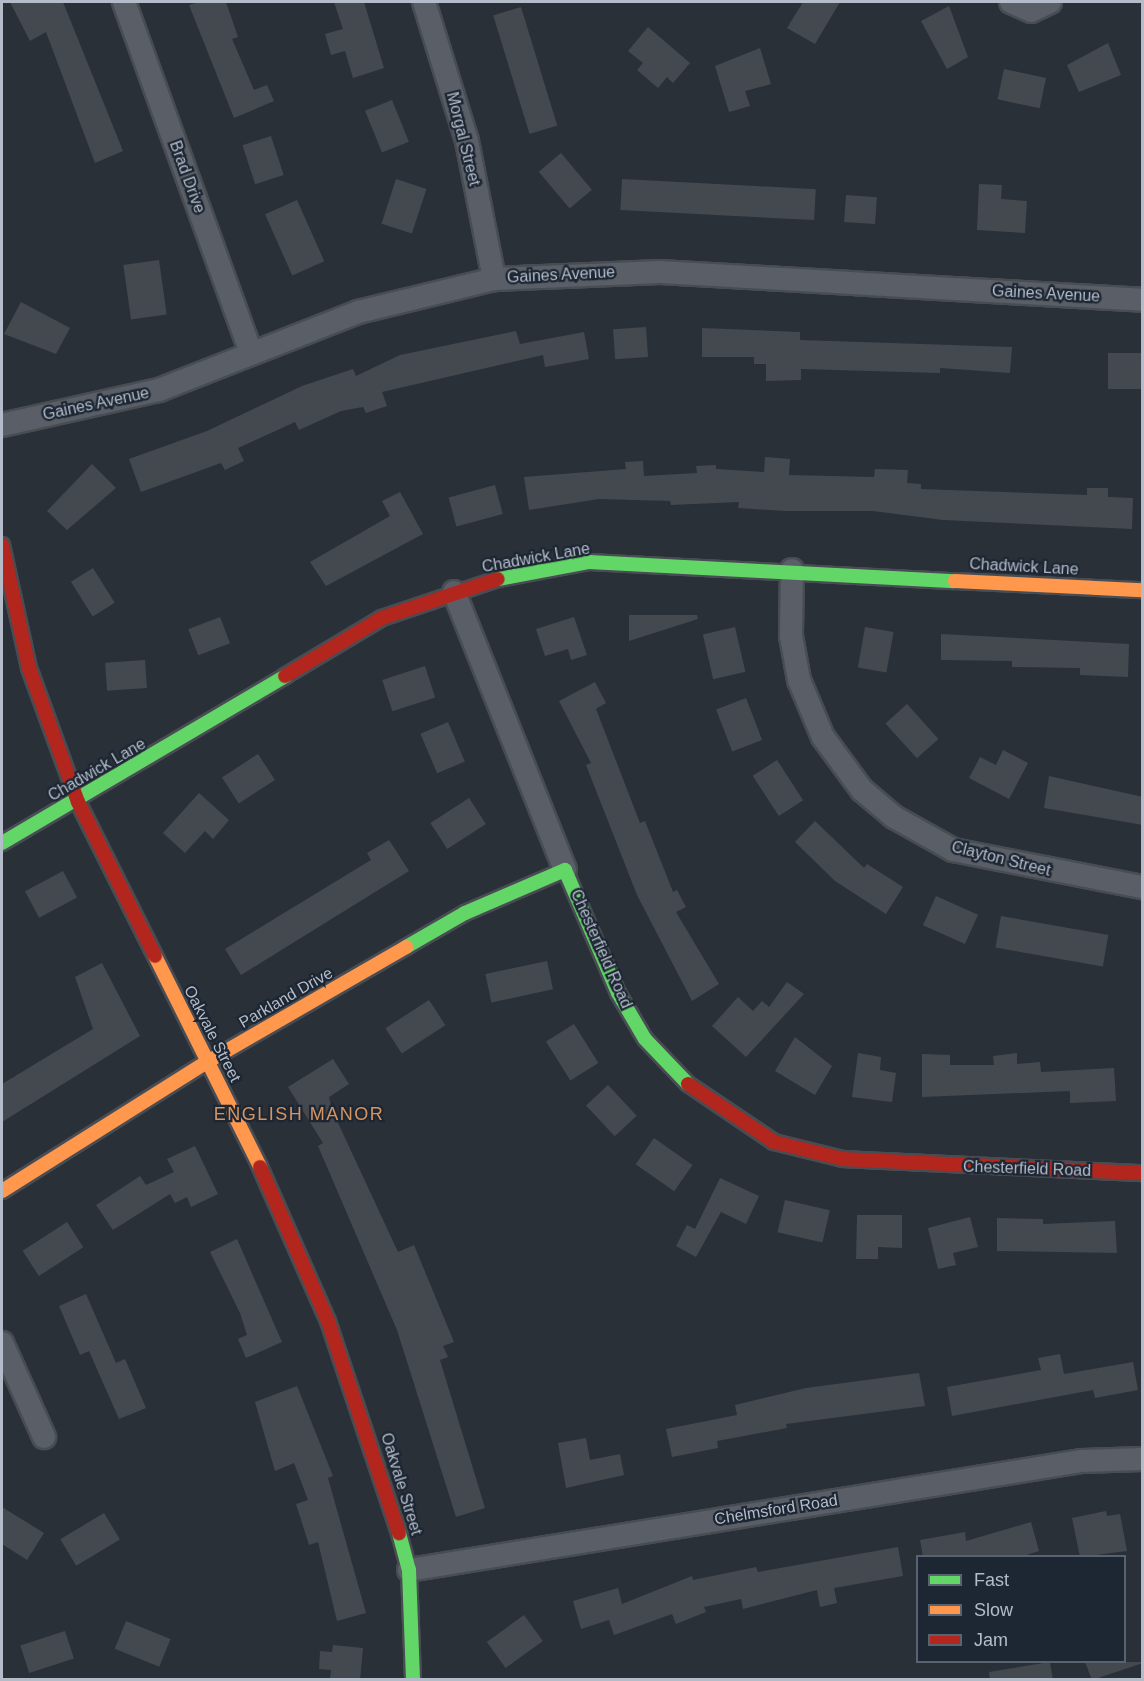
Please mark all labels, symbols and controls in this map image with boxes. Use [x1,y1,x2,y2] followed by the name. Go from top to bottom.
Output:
[442,90,484,188] street label: Morgal Street
[165,138,209,216] street label: Brad Drive
[506,263,616,287] street label: Gaines Avenue
[991,282,1101,306] street label: Gaines Avenue
[41,383,151,425] street label: Gaines Avenue
[480,539,592,577] street label: Chadwick Lane
[969,555,1079,579] street label: Chadwick Lane
[45,734,149,806] street label: Chadwick Lane
[949,837,1053,881] street label: Clayton Street
[566,887,636,1011] street label: Chesterfield Road
[236,963,336,1033] street label: Parkland Drive
[179,982,245,1086] street label: Oakvale Street
[214,1103,384,1125] district label: ENGLISH MANOR
[963,1157,1091,1181] street label: Chesterfield Road
[376,1431,426,1537] street label: Oakvale Street
[713,1491,839,1529] street label: Chelmsford Road
[916,1555,1126,1663] legend
[974,1570,1009,1590] text: Fast
[974,1600,1013,1620] text: Slow
[974,1630,1008,1650] text: Jam

